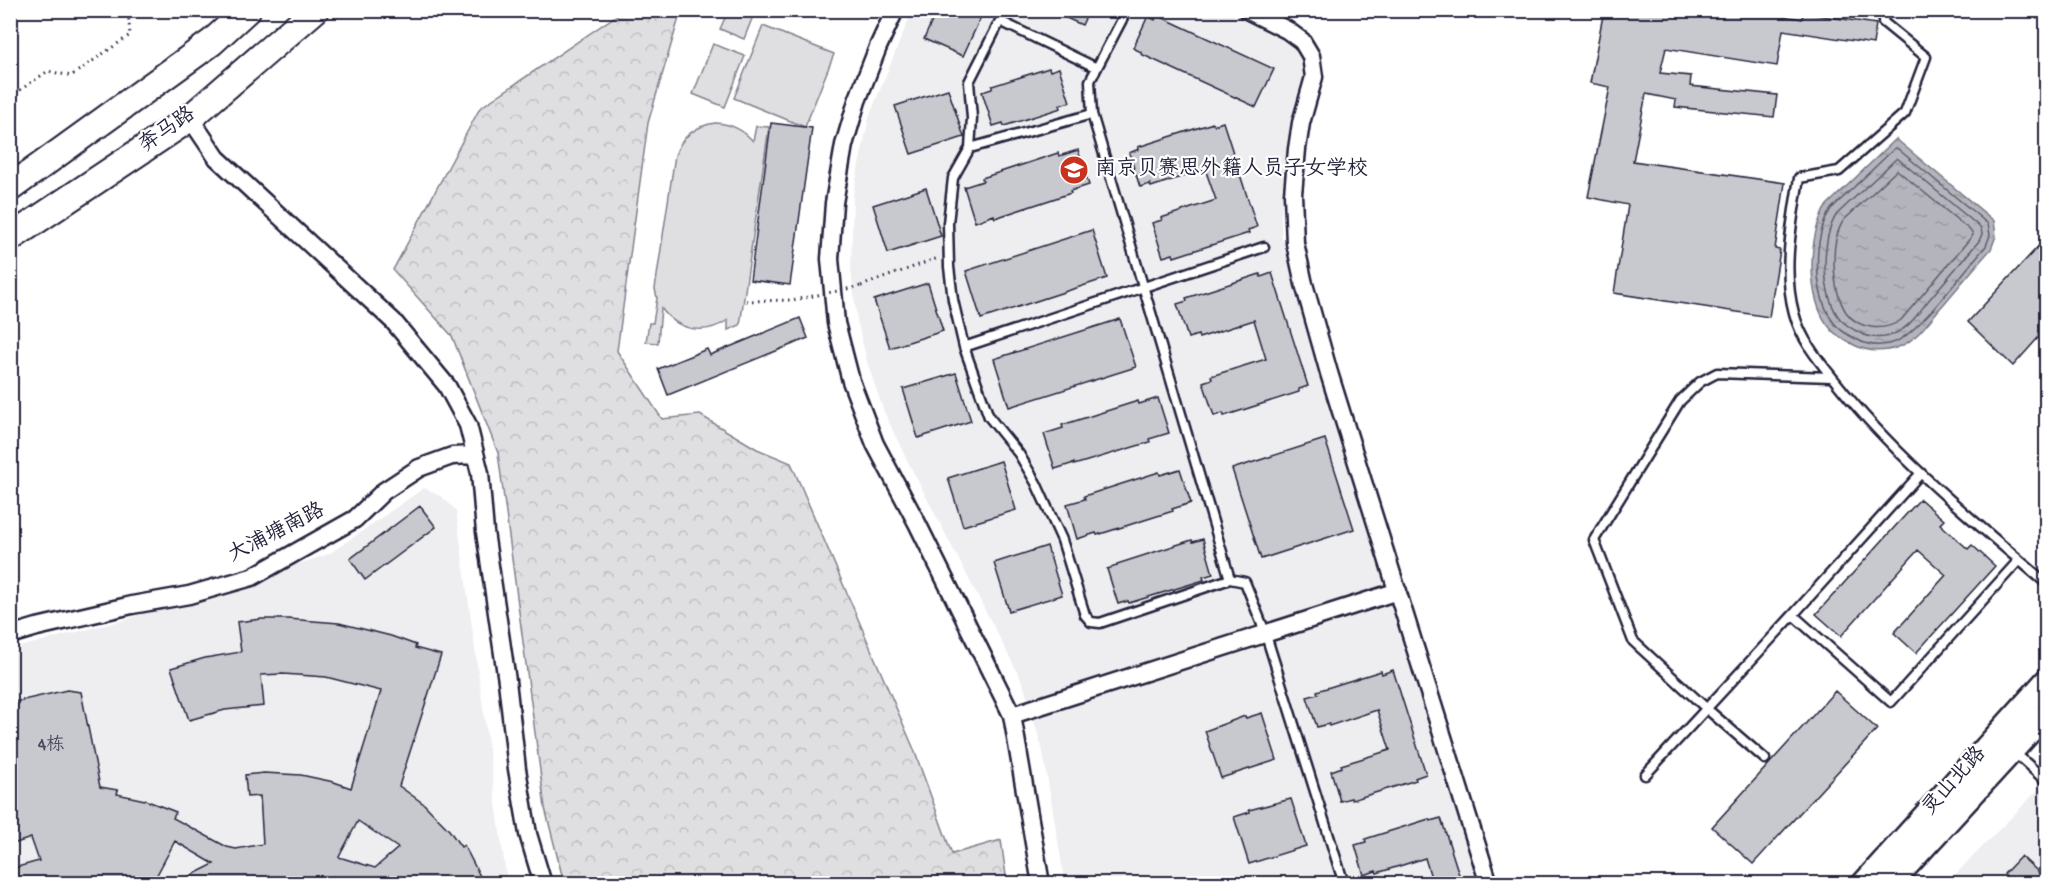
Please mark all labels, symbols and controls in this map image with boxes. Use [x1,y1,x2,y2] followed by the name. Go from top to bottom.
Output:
[134,101,201,159] street label: 奔马路
[1058,154,1090,186] school or university icon: 南京贝赛思外籍人员子女学校
[1095,156,1368,183] place label: 南京贝赛思外籍人员子女学校
[224,497,329,569] street label: 大浦塘南路
[38,734,64,756] house number: 4栋
[1916,741,1992,822] street label: 灵山北路

